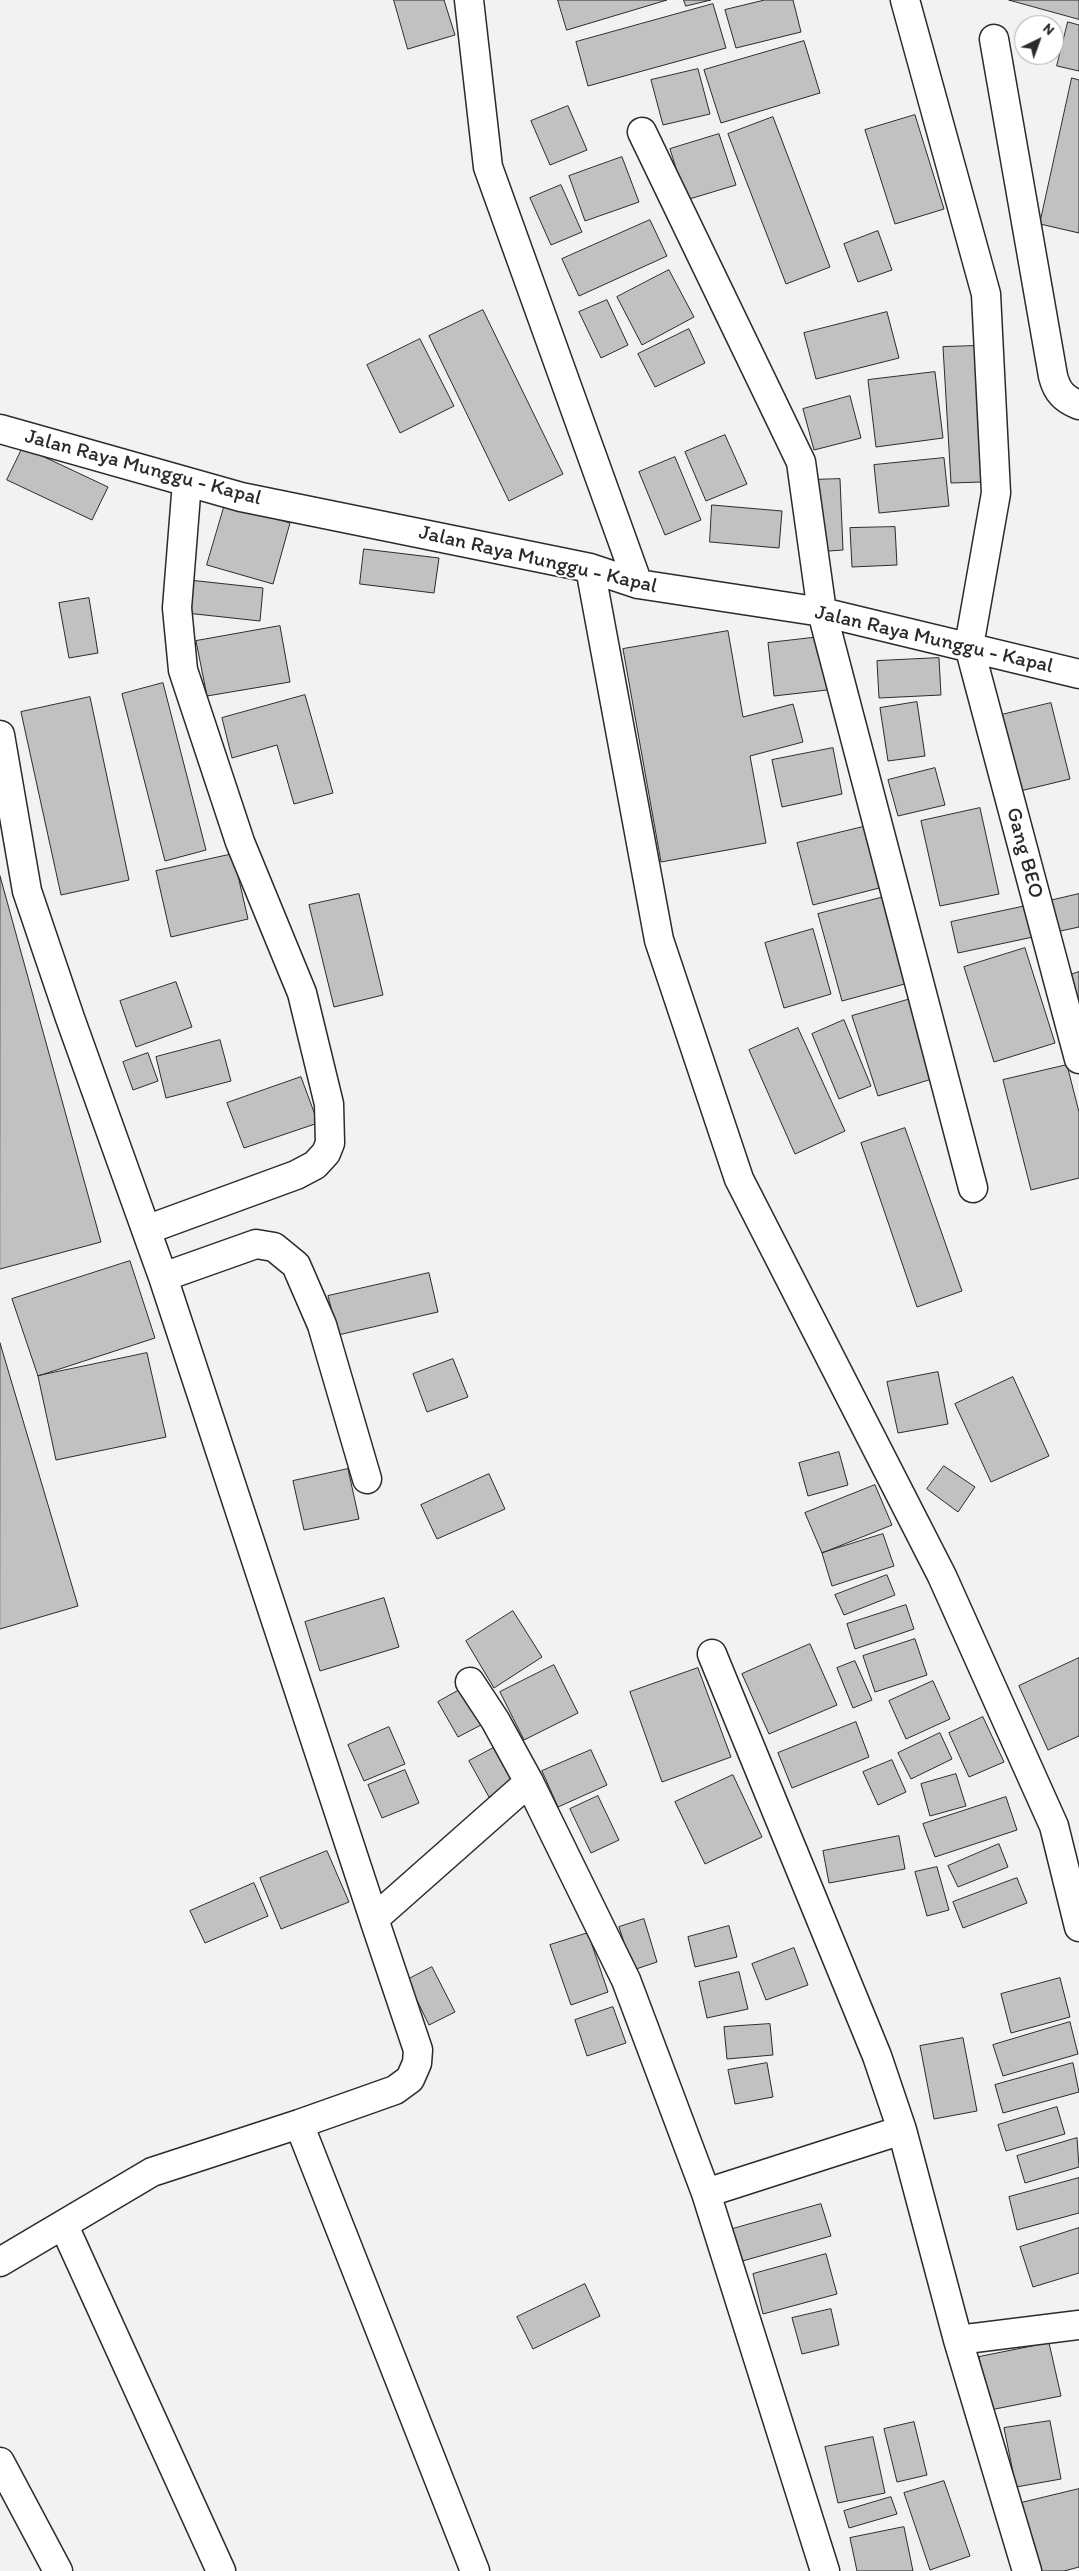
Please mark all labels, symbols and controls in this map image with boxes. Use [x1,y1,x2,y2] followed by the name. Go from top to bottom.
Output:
[1014,15,1064,65] north arrow
[1039,20,1058,39] text: N
[22,424,264,512] street label: Jalan Raya Munggu - Kapal
[416,520,660,600] street label: Jalan Raya Munggu - Kapal
[812,600,1056,680] street label: Jalan Raya Munggu - Kapal
[1000,805,1048,901] street label: Gang BEO

